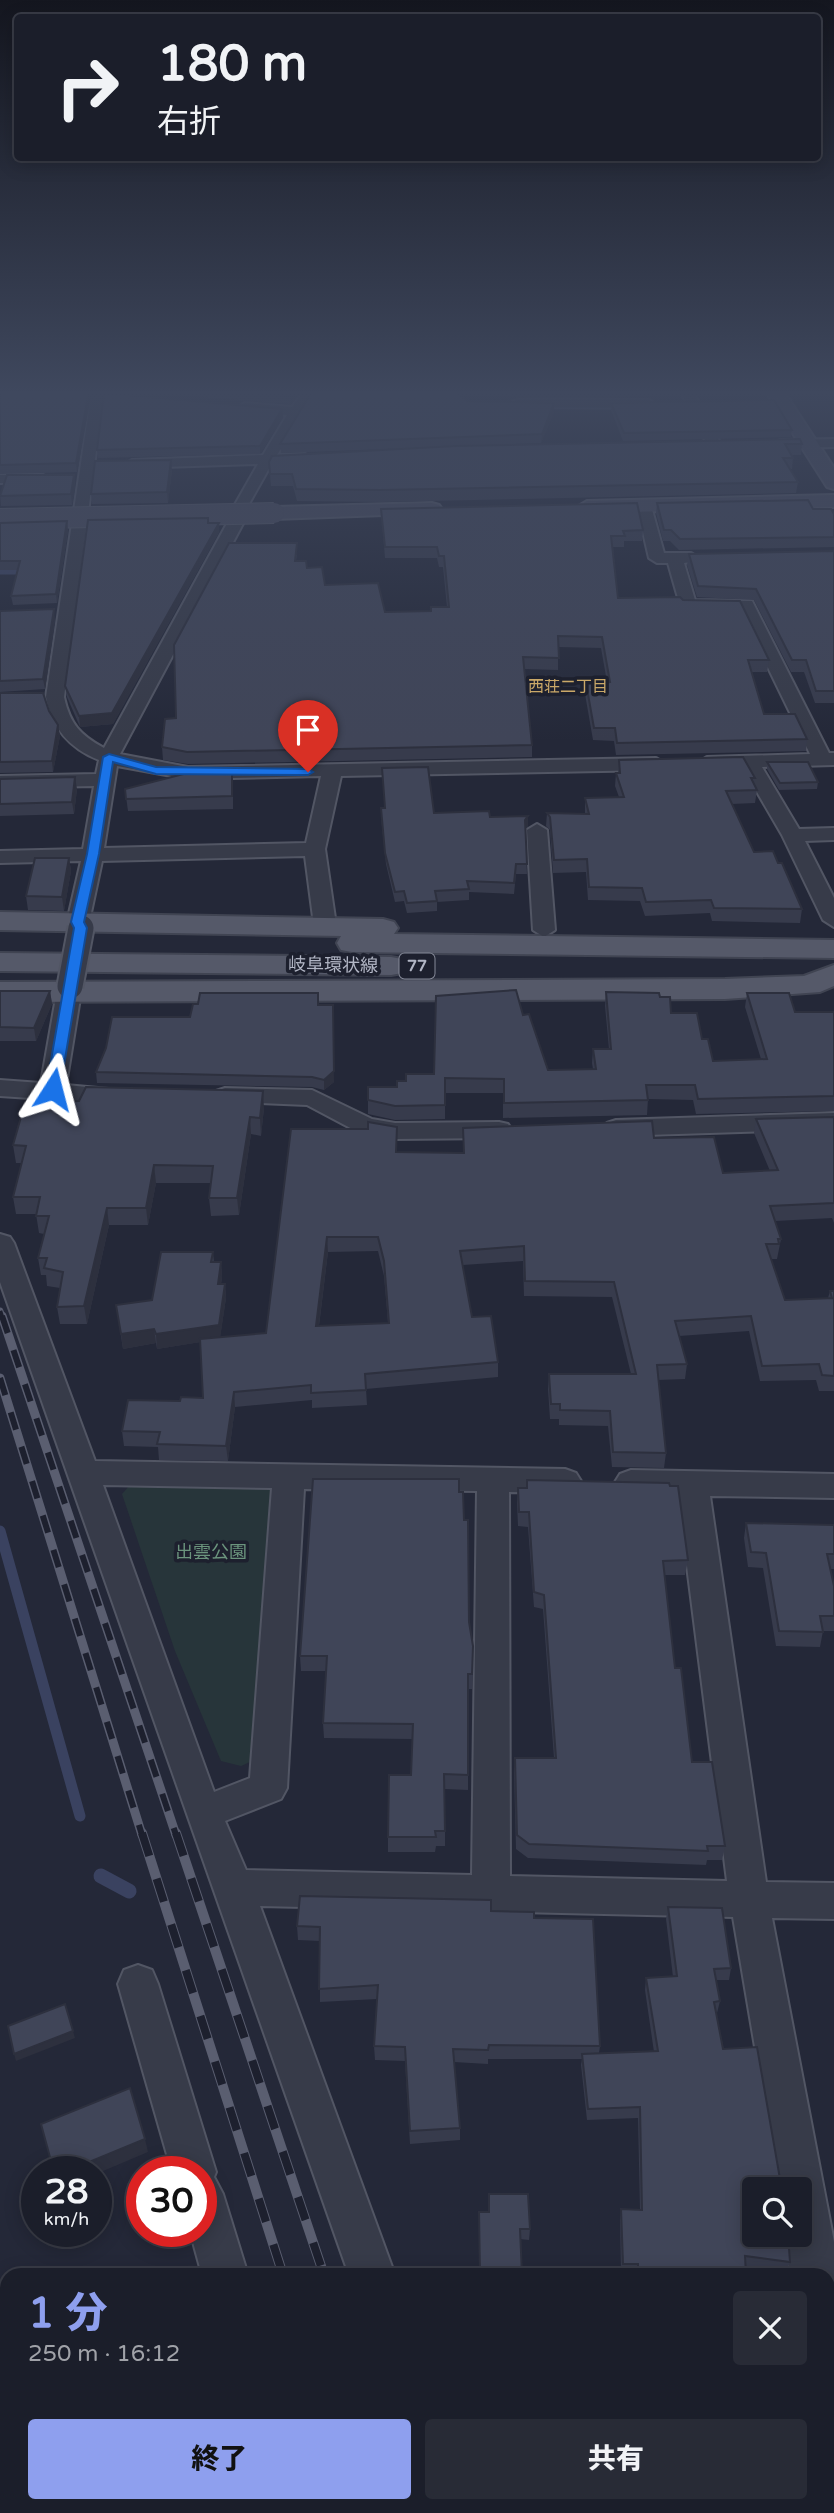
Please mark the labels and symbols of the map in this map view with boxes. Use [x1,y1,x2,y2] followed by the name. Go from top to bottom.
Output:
[528,677,608,697] district label: 西荘二丁目
[278,700,338,772] pin
[288,953,378,977] street label: 岐阜環状線
[400,954,434,978] road number: 77
[16,1052,90,1126] position arrow
[175,1541,247,1563] park label: 出雲公園
[126,2156,217,2247] speed limit sign: 30

